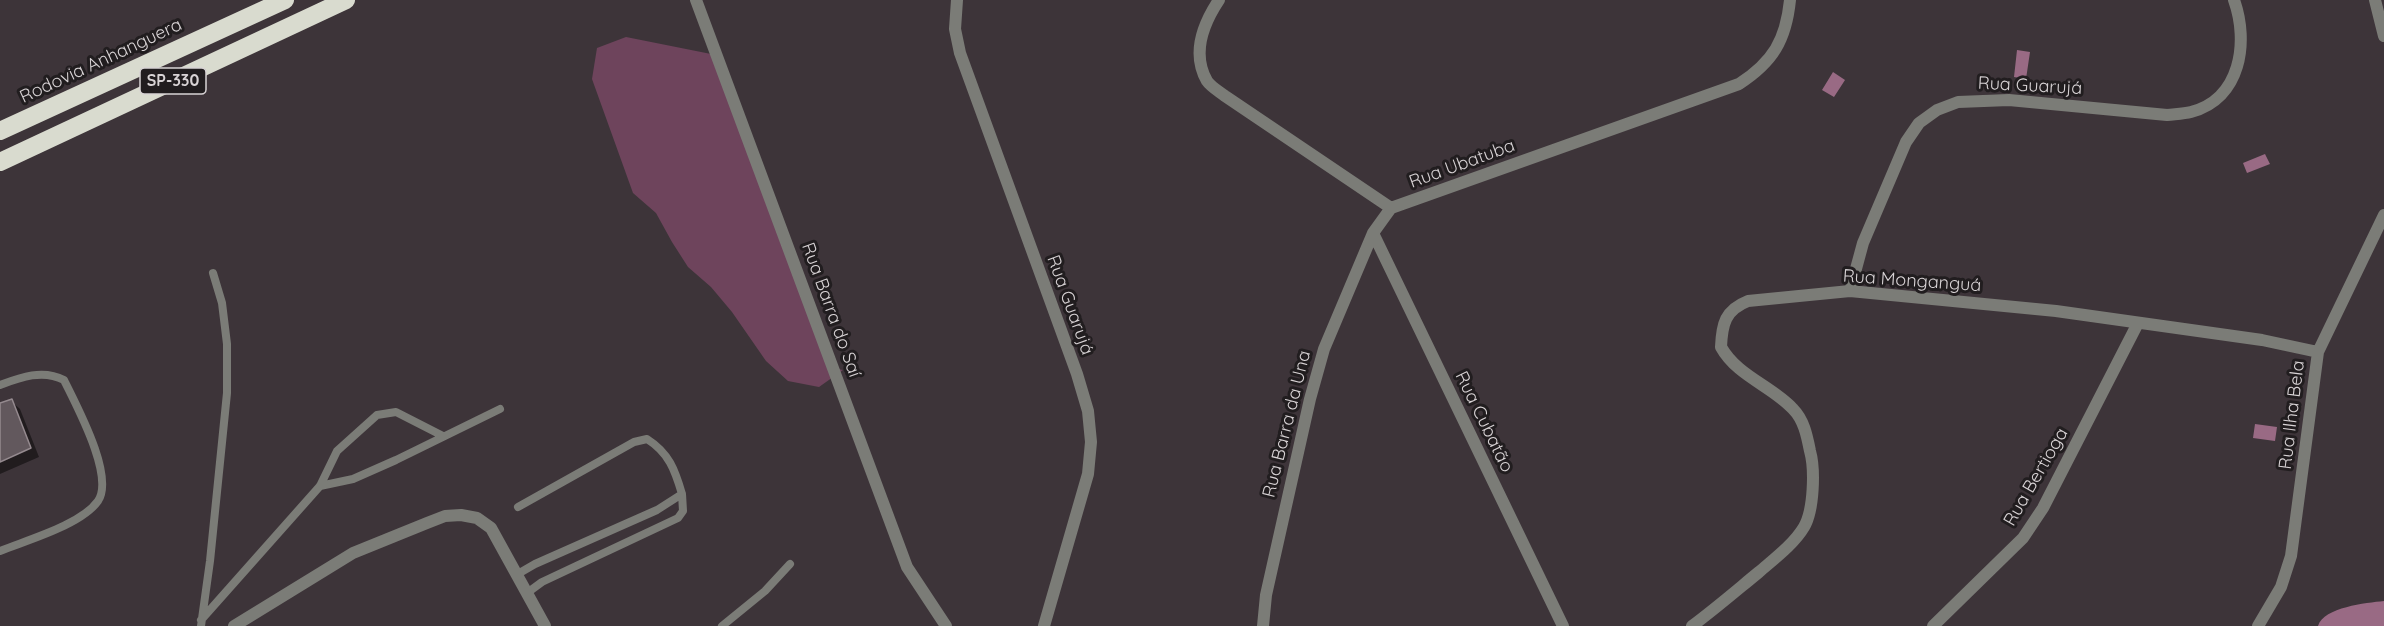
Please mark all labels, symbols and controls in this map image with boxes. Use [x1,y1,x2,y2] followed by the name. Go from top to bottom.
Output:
[16,14,186,108] street label: Rodovia Anhanguera
[140,68,206,94] road number: SP-330
[1977,72,2083,100] street label: Rua Guarujá
[1406,135,1518,193] street label: Rua Ubatuba
[797,240,865,380] street label: Rua Barra do Saí
[1042,252,1098,358] street label: Rua Guarujá
[1842,265,1982,297] street label: Rua Monganguá
[1258,348,1316,500] street label: Rua Barra da Una
[2275,359,2309,471] street label: Rua Ilha Bela
[1450,368,1518,476] street label: Rua Cubatão
[1999,424,2073,530] street label: Rua Bertioga

